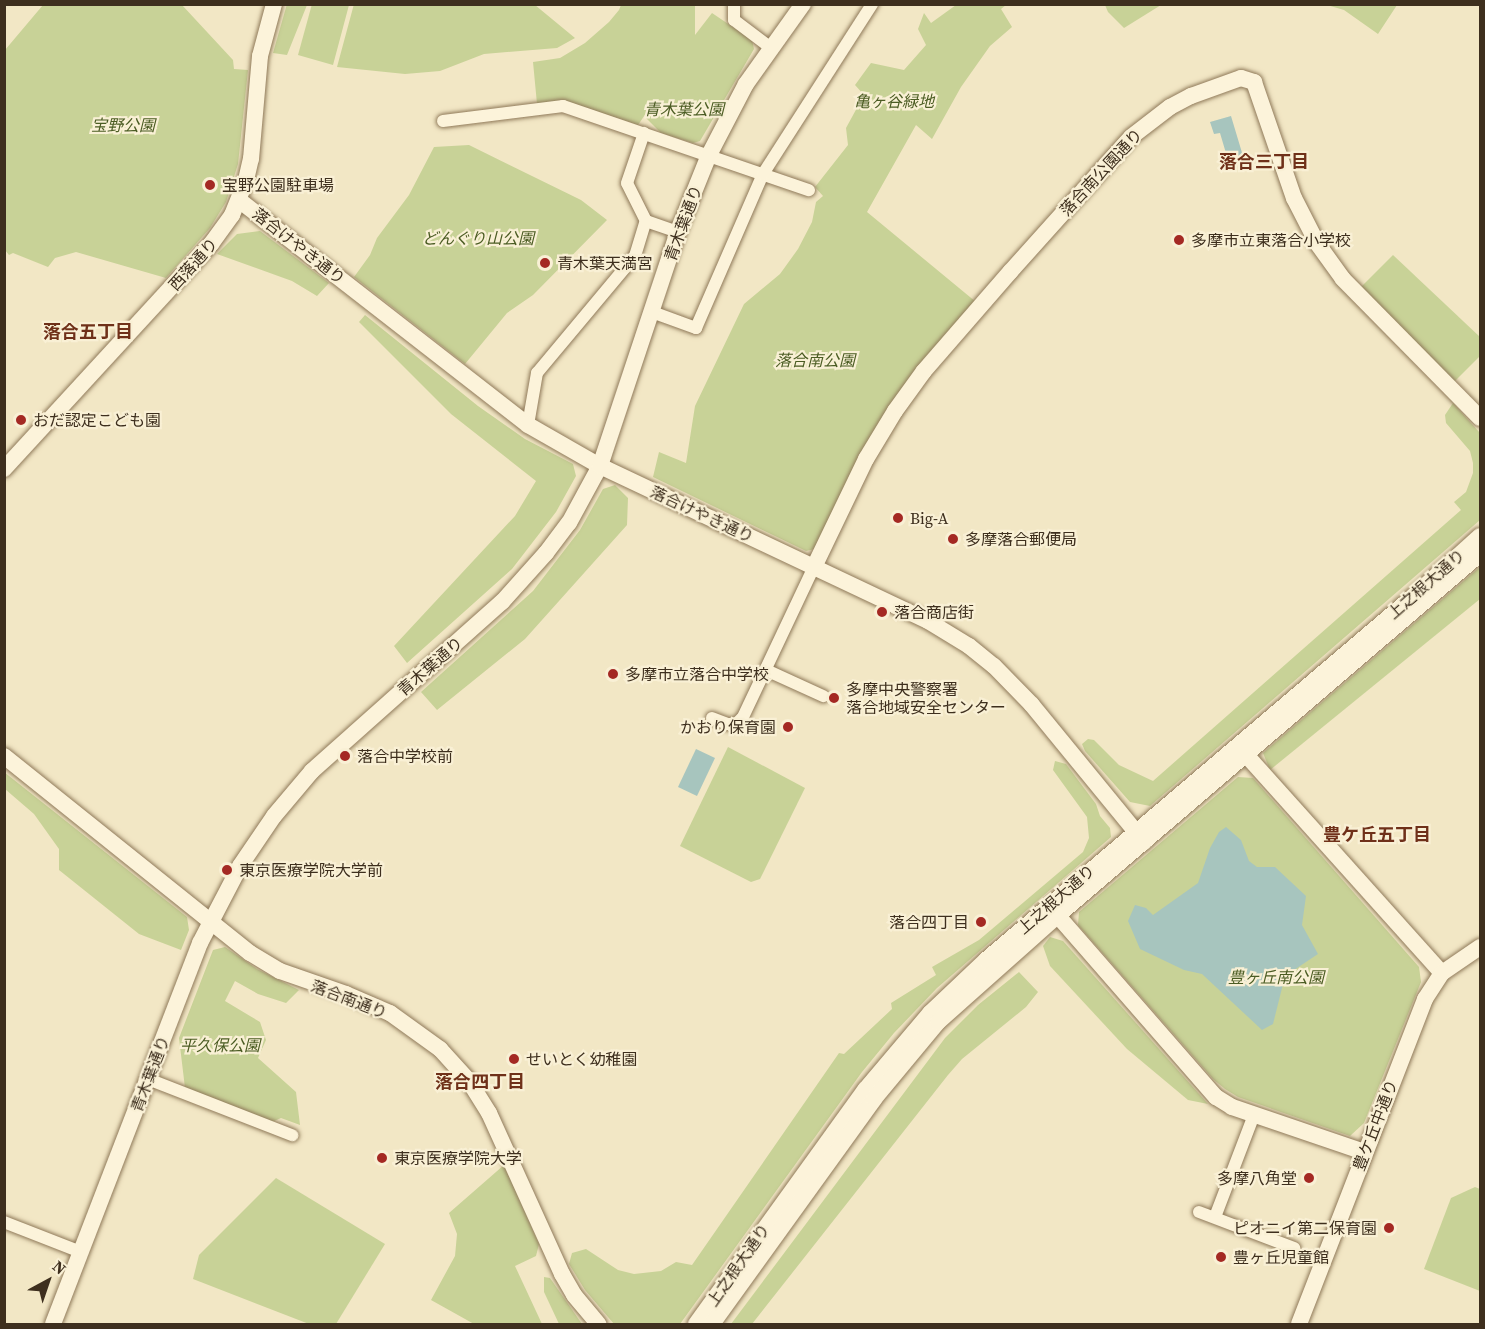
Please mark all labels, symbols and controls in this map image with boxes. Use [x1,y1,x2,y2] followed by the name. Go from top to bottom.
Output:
[854,91,934,111] park label: 亀ヶ谷緑地
[644,99,724,119] park label: 青木葉公園
[91,115,155,135] park label: 宝野公園
[1056,124,1146,220] street label: 落合南公園通り
[1219,151,1309,173] district label: 落合三丁目
[222,175,334,195] place label: 宝野公園駐車場
[203,178,217,192] marker: 宝野公園駐車場
[660,182,706,264] street label: 青木葉通り
[249,204,349,288] street label: 落合けやき通り
[422,228,534,248] park label: どんぐり山公園
[1191,230,1351,250] place label: 多摩市立東落合小学校
[1172,233,1186,247] marker: 多摩市立東落合小学校
[164,234,222,294] street label: 西落通り
[557,253,653,273] place label: 青木葉天満宮
[538,256,552,270] marker: 青木葉天満宮
[43,321,133,343] district label: 落合五丁目
[775,350,855,370] park label: 落合南公園
[33,410,161,430] place label: おだ認定こども園
[14,413,28,427] marker: おだ認定こども園
[647,482,757,546] street label: 落合けやき通り
[910,508,948,528] place label: Big-A
[891,511,905,525] marker: Big-A
[965,529,1077,549] place label: 多摩落合郵便局
[946,532,960,546] marker: 多摩落合郵便局
[1383,545,1469,623] street label: 上之根大通り
[894,602,974,622] place label: 落合商店街
[875,605,889,619] marker: 落合商店街
[394,633,466,699] street label: 青木葉通り
[625,664,769,684] place label: 多摩市立落合中学校
[606,667,620,681] marker: 多摩市立落合中学校
[846,679,1006,717] place label: 多摩中央警察署 落合地域安全センター
[827,691,841,705] marker: 多摩中央警察署 落合地域安全センター
[680,717,776,737] place label: かおり保育園
[781,720,795,734] marker: かおり保育園
[357,746,453,766] place label: 落合中学校前
[338,749,352,763] marker: 落合中学校前
[1323,824,1431,846] district label: 豊ケ丘五丁目
[239,860,383,880] place label: 東京医療学院大学前
[1013,860,1099,938] street label: 上之根大通り
[220,863,234,877] marker: 東京医療学院大学前
[889,912,969,932] place label: 落合四丁目
[974,915,988,929] marker: 落合四丁目
[1228,967,1324,987] park label: 豊ヶ丘南公園
[308,976,390,1022] street label: 落合南通り
[127,1033,173,1115] street label: 青木葉通り
[180,1035,260,1055] park label: 平久保公園
[526,1049,638,1069] place label: せいとく幼稚園
[507,1052,521,1066] marker: せいとく幼稚園
[435,1071,525,1093] district label: 落合四丁目
[1349,1077,1401,1173] street label: 豊ケ丘中通り
[394,1148,522,1168] place label: 東京医療学院大学
[375,1151,389,1165] marker: 東京医療学院大学
[1217,1168,1297,1188] place label: 多摩八角堂
[1302,1171,1316,1185] marker: 多摩八角堂
[1233,1218,1377,1238] place label: ピオニイ第二保育園
[703,1220,773,1310] street label: 上之根大通り
[1382,1221,1396,1235] marker: ピオニイ第二保育園
[1233,1247,1329,1267] place label: 豊ヶ丘児童館
[1214,1250,1228,1264] marker: 豊ヶ丘児童館
[18,1251,78,1311] north arrow
[48,1255,71,1279] text: N

